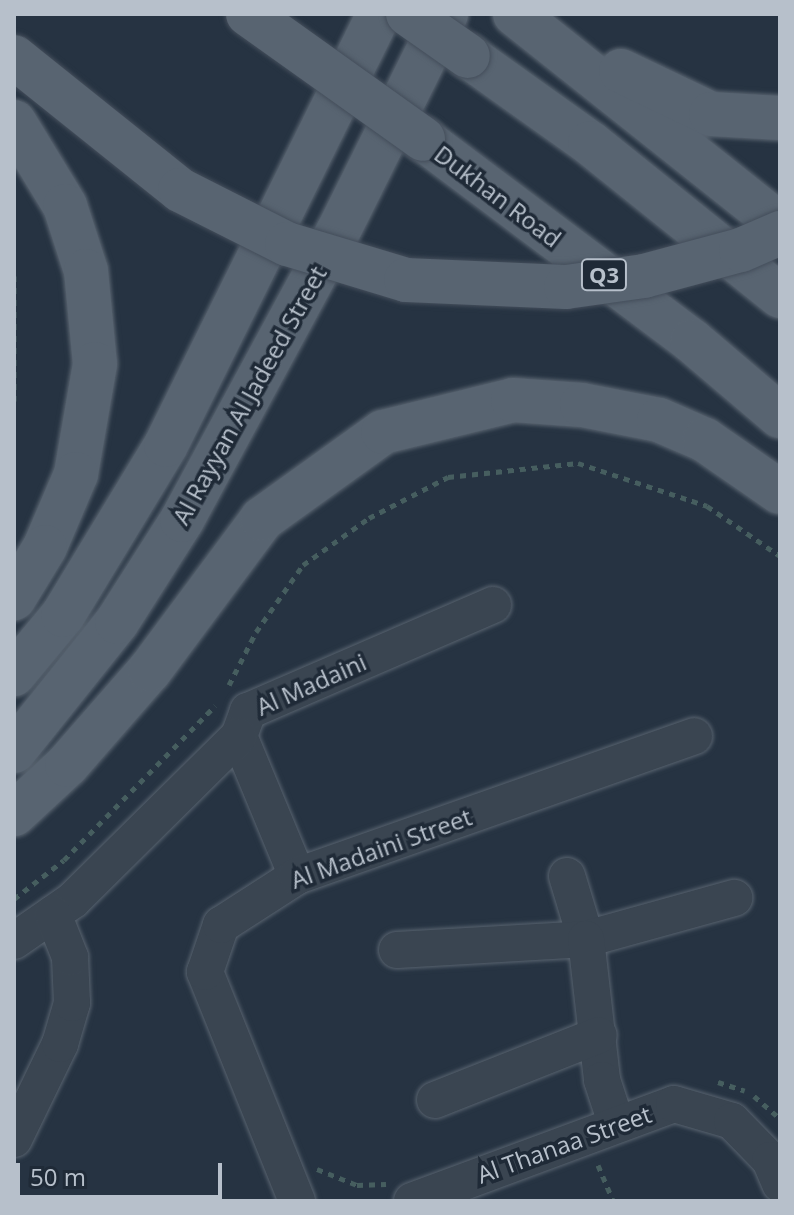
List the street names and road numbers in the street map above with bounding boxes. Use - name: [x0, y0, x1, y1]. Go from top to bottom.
- street label: Dukhan Road: [429, 139, 567, 253]
- road number: Q3: [580, 257, 628, 293]
- street label: Al Rayyan Al Jadeed Street: [166, 261, 332, 529]
- street label: Al Madaini: [252, 647, 370, 721]
- street label: Al Madaini Street: [287, 802, 475, 894]
- street label: Al Thanaa Street: [473, 1099, 655, 1189]

